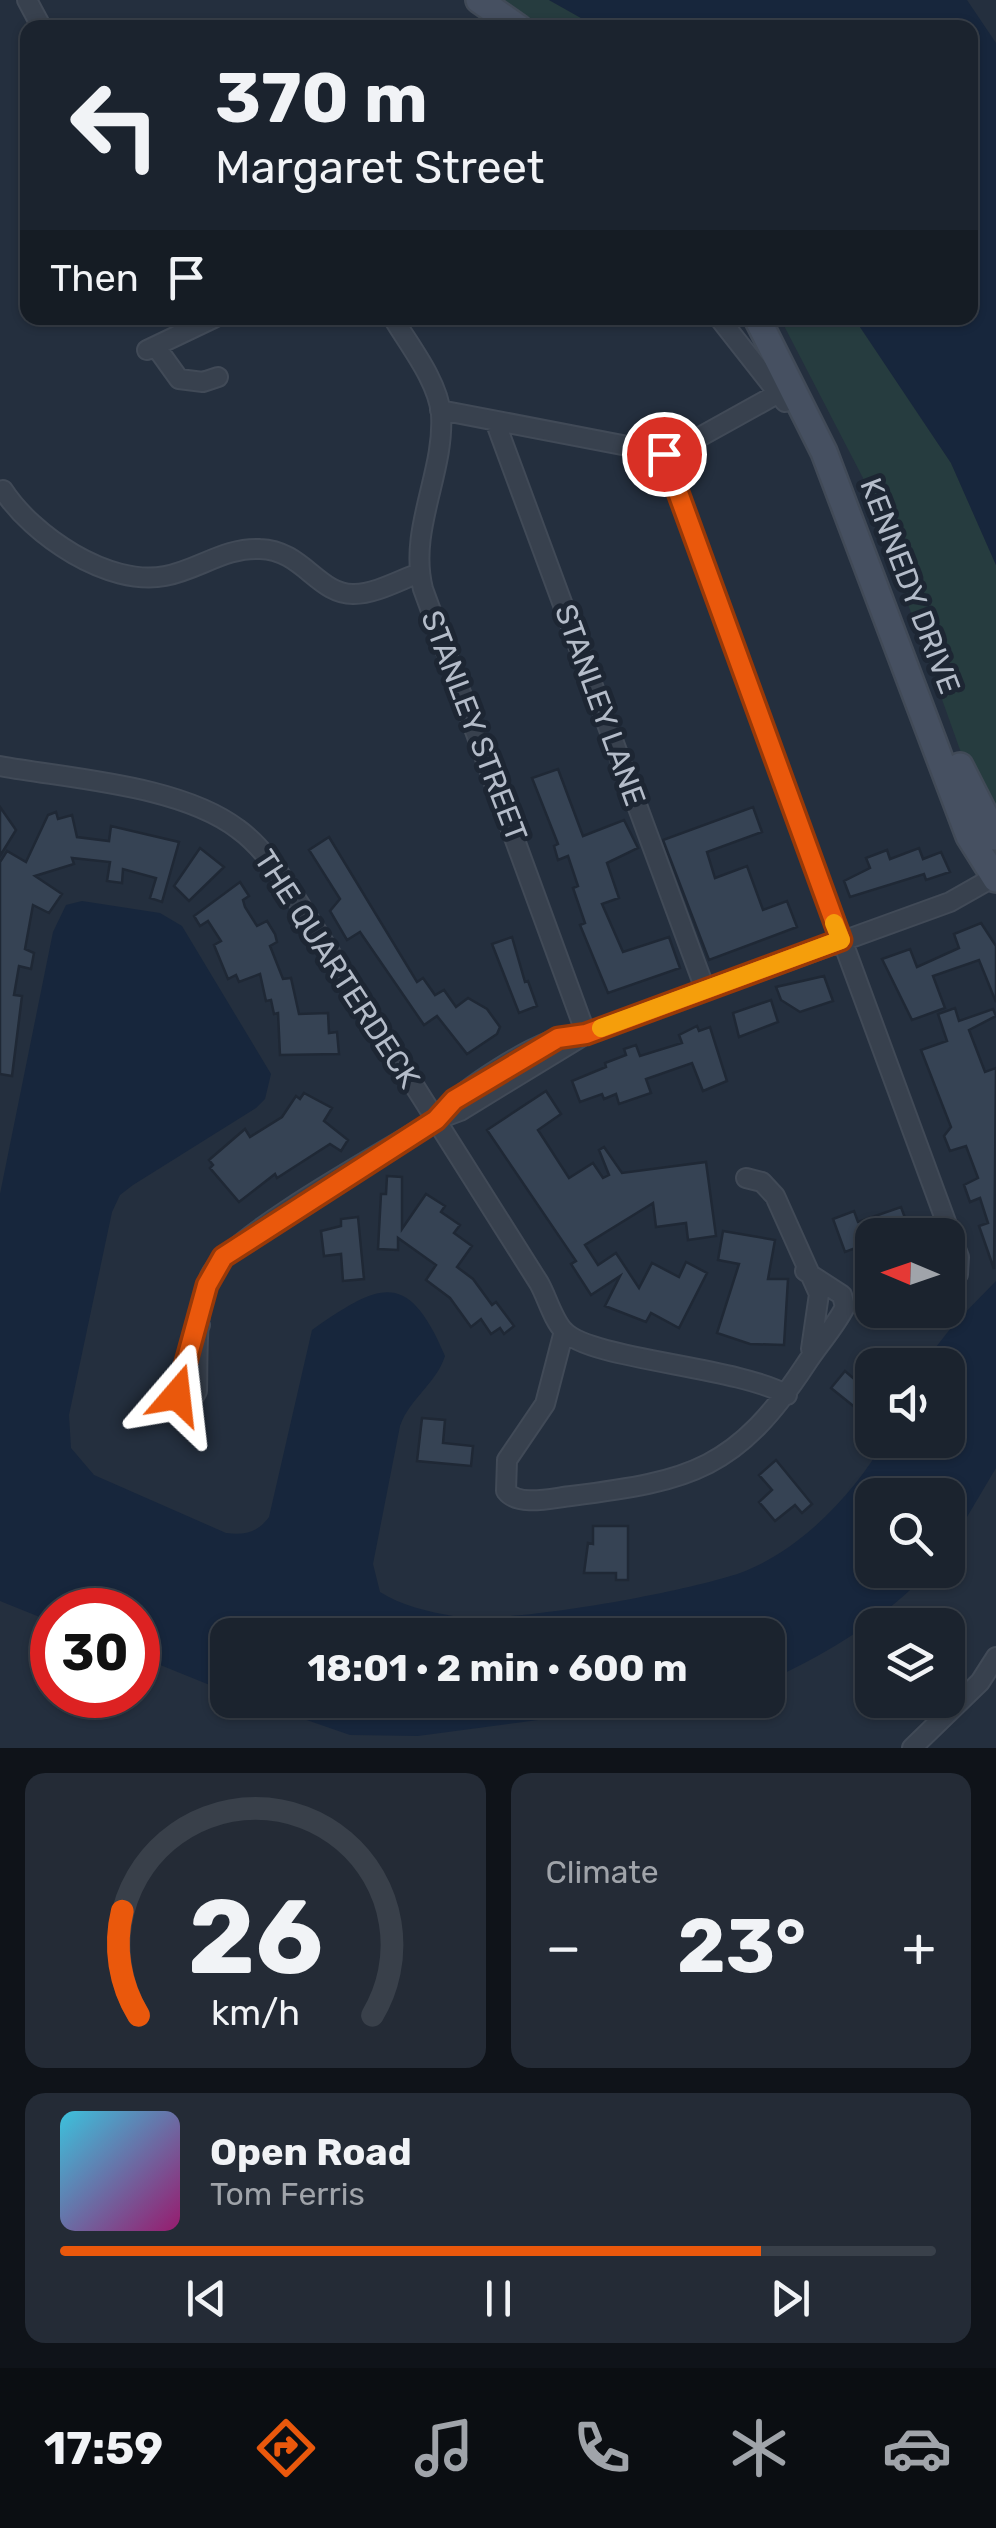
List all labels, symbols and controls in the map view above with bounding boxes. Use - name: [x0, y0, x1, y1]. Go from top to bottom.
- text: 370 m: [215, 57, 428, 140]
- icon: left: [50, 60, 180, 190]
- text: Margaret Street: [215, 141, 544, 194]
- icon: arrive: [159, 250, 214, 305]
- text: Then: [50, 255, 139, 301]
- pin: [622, 412, 707, 497]
- icon: arrive: [637, 427, 692, 482]
- street label: KENNEDY DRIVE: [852, 473, 968, 699]
- street label: STANLEY LANE: [547, 599, 653, 811]
- street label: STANLEY STREET: [413, 605, 535, 847]
- street label: THE QUARTERDECK: [247, 843, 427, 1095]
- north arrow: [855, 1218, 965, 1328]
- map controls: [855, 1218, 965, 1718]
- position arrow: [125, 1343, 229, 1447]
- button: sound: [855, 1348, 965, 1458]
- button: search: [855, 1478, 965, 1588]
- speed limit sign: 30: [30, 1588, 160, 1718]
- button: layers: [855, 1608, 965, 1718]
- text: 18:01 · 2 min · 600 m: [307, 1645, 688, 1691]
- text: Climate: [546, 1853, 659, 1891]
- text: 26: [188, 1876, 323, 1999]
- text: 23°: [677, 1902, 806, 1991]
- text: −: [546, 1915, 581, 1980]
- text: +: [902, 1915, 936, 1980]
- text: km/h: [211, 1992, 300, 2034]
- text: Open Road: [210, 2129, 412, 2175]
- text: Tom Ferris: [210, 2175, 365, 2213]
- icon: previous: [179, 2271, 234, 2326]
- icon: pause: [471, 2271, 526, 2326]
- icon: next: [763, 2271, 818, 2326]
- icon: directions: [251, 2413, 321, 2483]
- icon: music: [409, 2413, 479, 2483]
- icon: phone: [567, 2413, 637, 2483]
- icon: climate: [724, 2413, 794, 2483]
- icon: car: [882, 2413, 952, 2483]
- text: 17:59: [44, 2422, 163, 2475]

